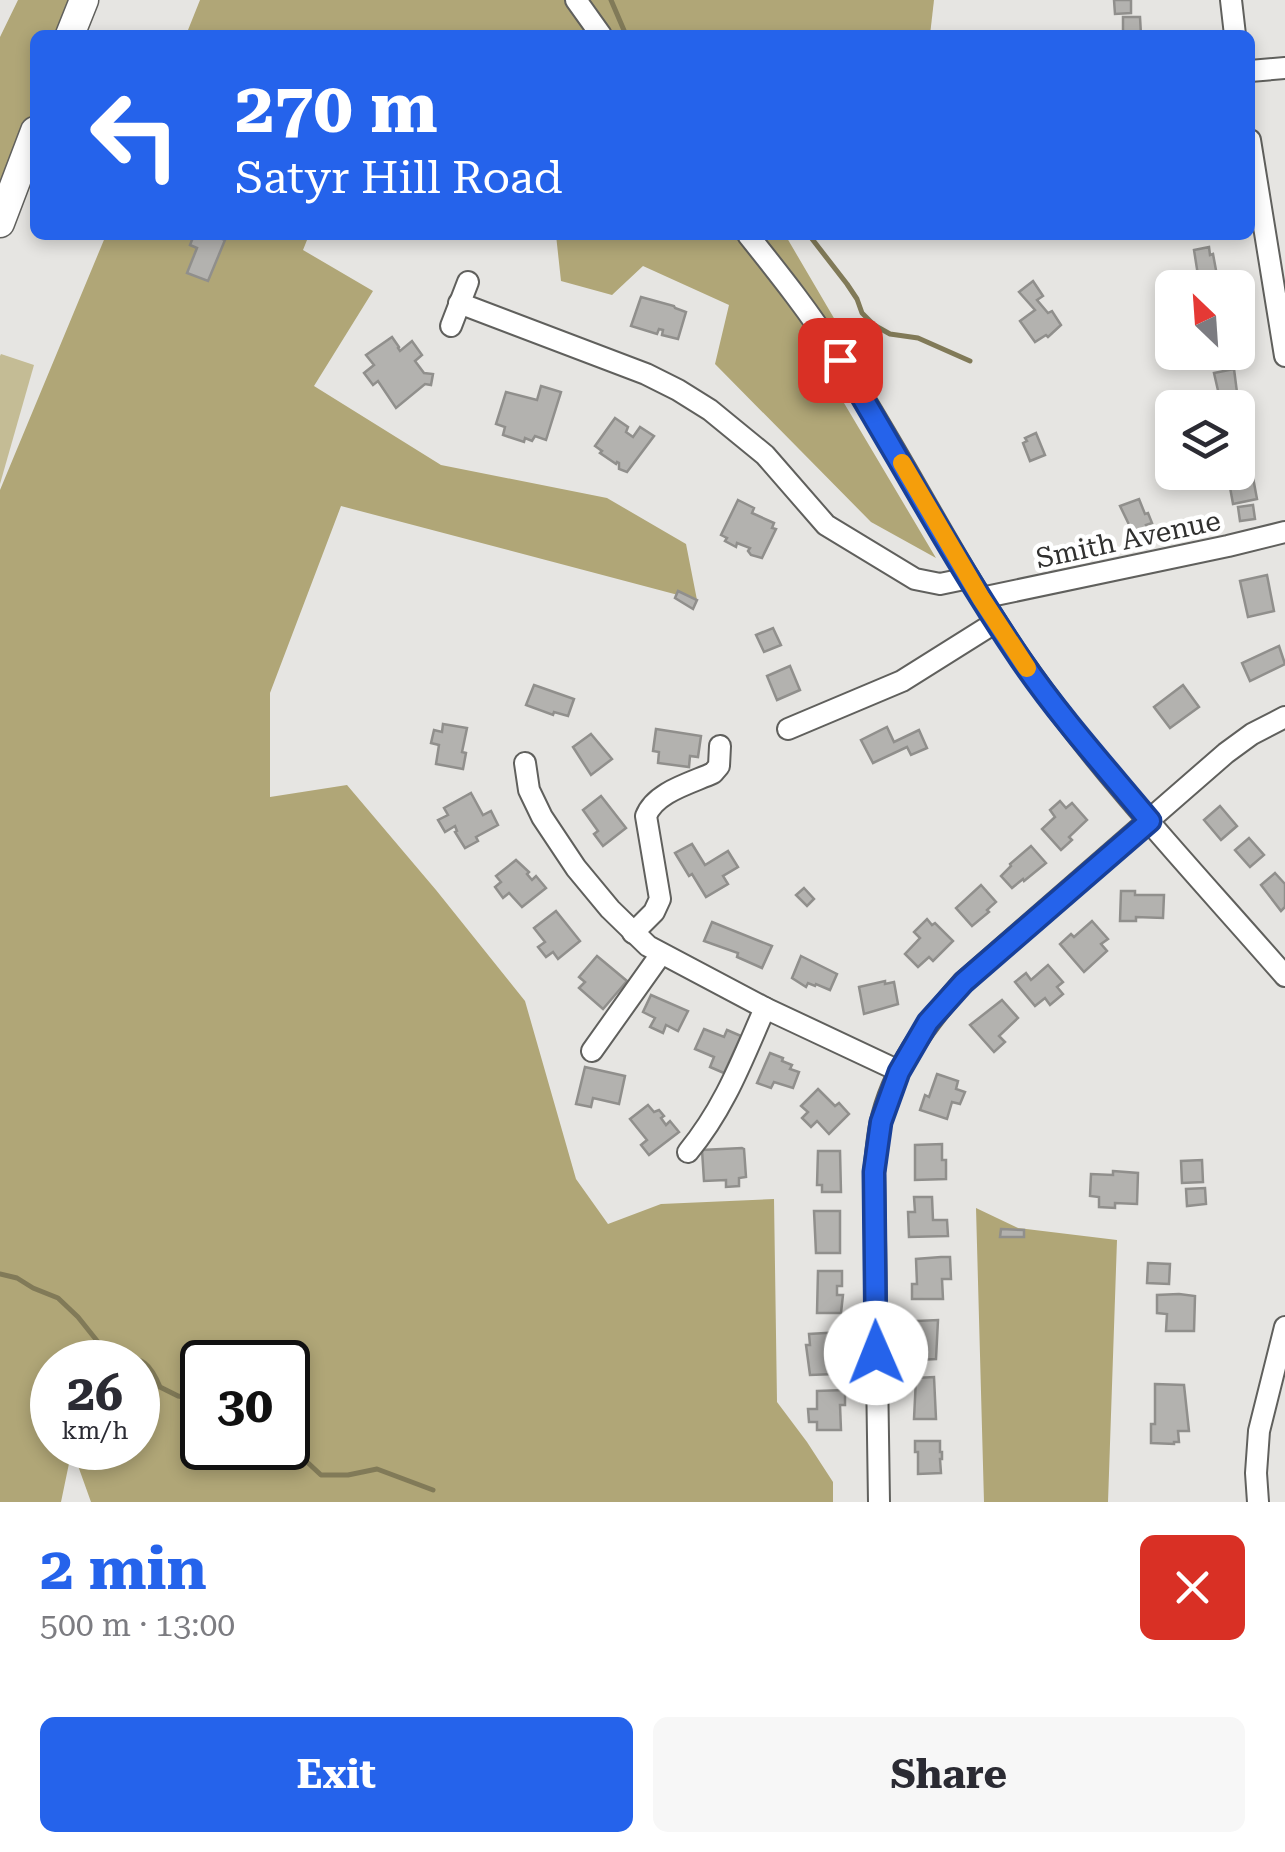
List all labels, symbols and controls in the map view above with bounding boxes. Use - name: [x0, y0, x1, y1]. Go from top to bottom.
- text: 270 m: [235, 67, 438, 149]
- icon: left: [70, 70, 200, 200]
- text: Satyr Hill Road: [235, 151, 563, 204]
- north arrow: [1155, 270, 1255, 370]
- map controls: [1155, 270, 1255, 490]
- pin: [798, 318, 883, 403]
- icon: arrive: [813, 333, 868, 388]
- button: layers: [1155, 390, 1255, 490]
- street label: Smith Avenue: [1033, 504, 1223, 575]
- position arrow: [824, 1301, 928, 1405]
- speed limit sign: 30: [180, 1340, 310, 1470]
- text: 26: [67, 1364, 123, 1422]
- text: km/h: [62, 1416, 128, 1445]
- text: 2 min: [40, 1533, 207, 1604]
- button: close: [1140, 1535, 1245, 1640]
- text: 500 m · 13:00: [40, 1606, 235, 1644]
- button: Exit: [40, 1717, 633, 1832]
- button: Share: [653, 1717, 1245, 1832]

